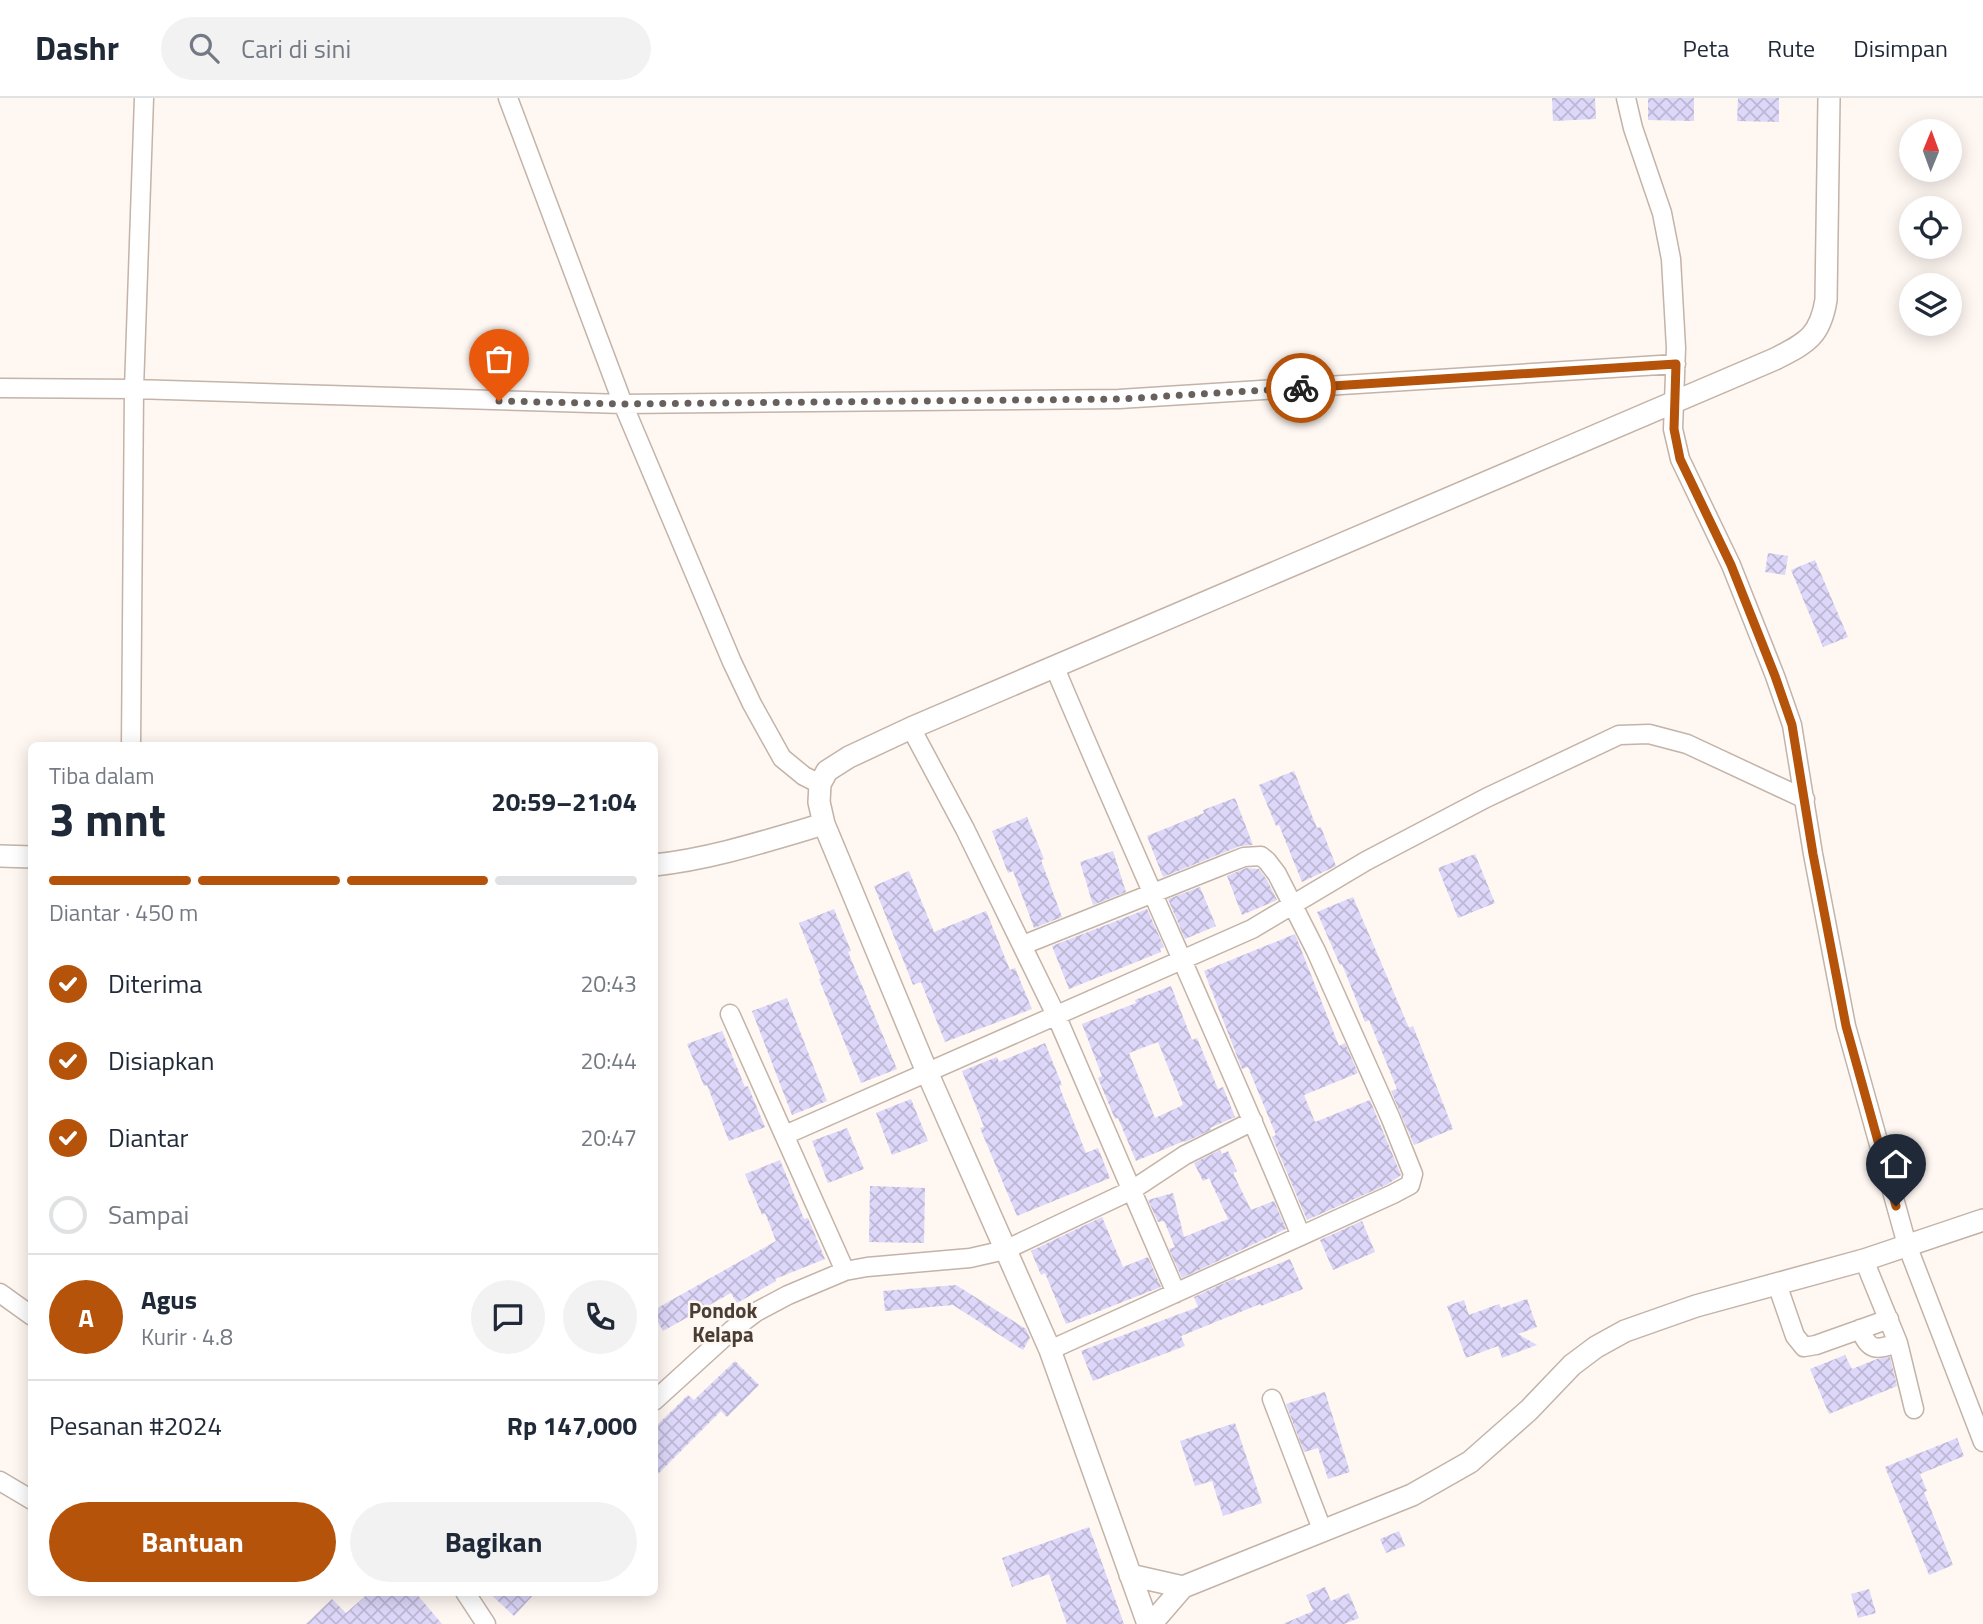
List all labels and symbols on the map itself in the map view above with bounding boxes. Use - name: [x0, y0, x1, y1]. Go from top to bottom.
- north arrow: [1899, 119, 1962, 182]
- pin: [469, 329, 529, 401]
- courier: [1266, 353, 1336, 423]
- pin: [1866, 1134, 1926, 1206]
- district label: Pondok Kelapa: [689, 1294, 758, 1350]

